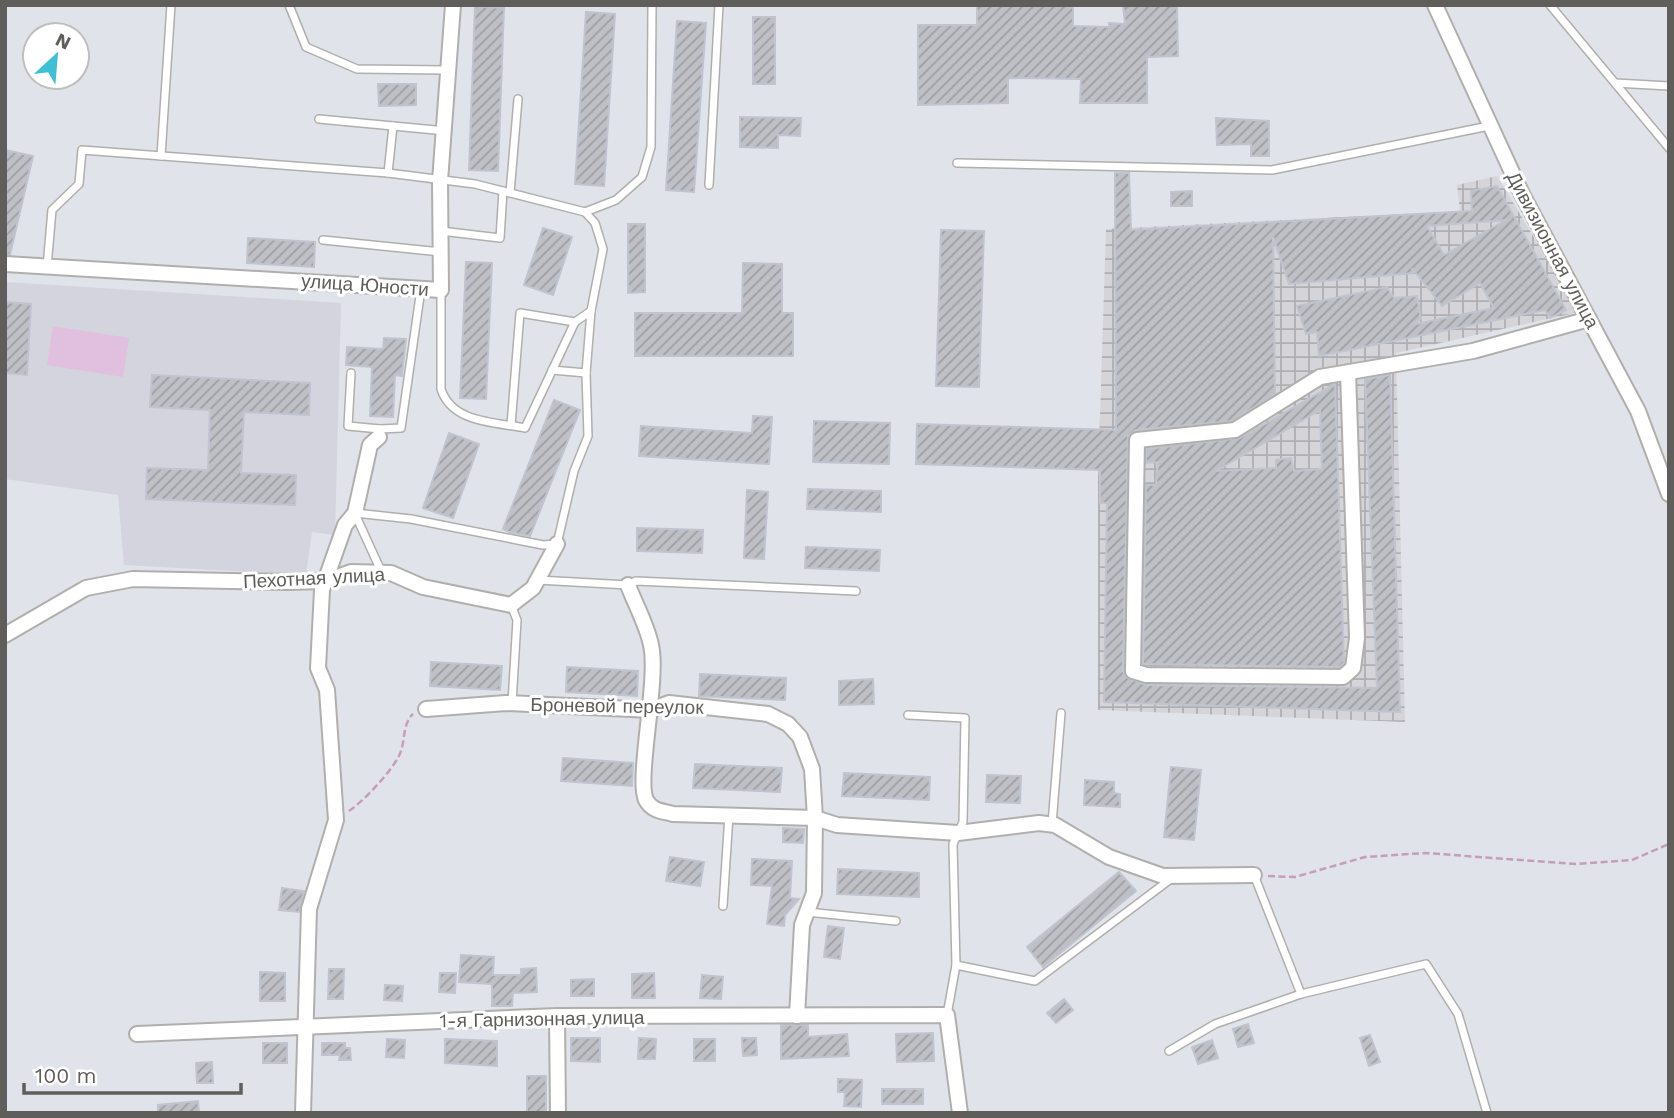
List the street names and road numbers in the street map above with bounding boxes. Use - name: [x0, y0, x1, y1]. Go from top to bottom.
- street label: Дивизионная улица: [1502, 168, 1604, 333]
- street label: улица Юности: [300, 269, 430, 301]
- street label: Пехотная улица: [242, 563, 386, 593]
- street label: Броневой переулок: [530, 693, 704, 719]
- street label: 1-я Гарнизонная улица: [439, 1006, 645, 1032]

